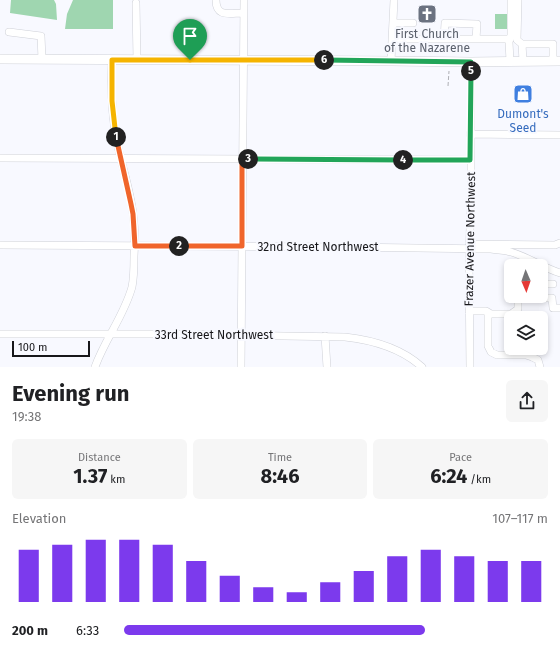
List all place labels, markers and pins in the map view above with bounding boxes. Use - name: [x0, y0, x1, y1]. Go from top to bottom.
- church icon: First Church of the Nazarene: [416, 3, 438, 25]
- pin: [173, 19, 207, 60]
- place label: First Church of the Nazarene: [384, 27, 470, 55]
- pin: 6: [314, 50, 334, 70]
- pin: 5: [461, 61, 481, 81]
- shop icon: Dumont's Seed: [512, 83, 534, 105]
- place label: Dumont's Seed: [497, 107, 549, 135]
- pin: 1: [106, 127, 126, 147]
- pin: 3: [238, 149, 258, 169]
- pin: 4: [393, 150, 413, 170]
- pin: 2: [169, 236, 189, 256]

